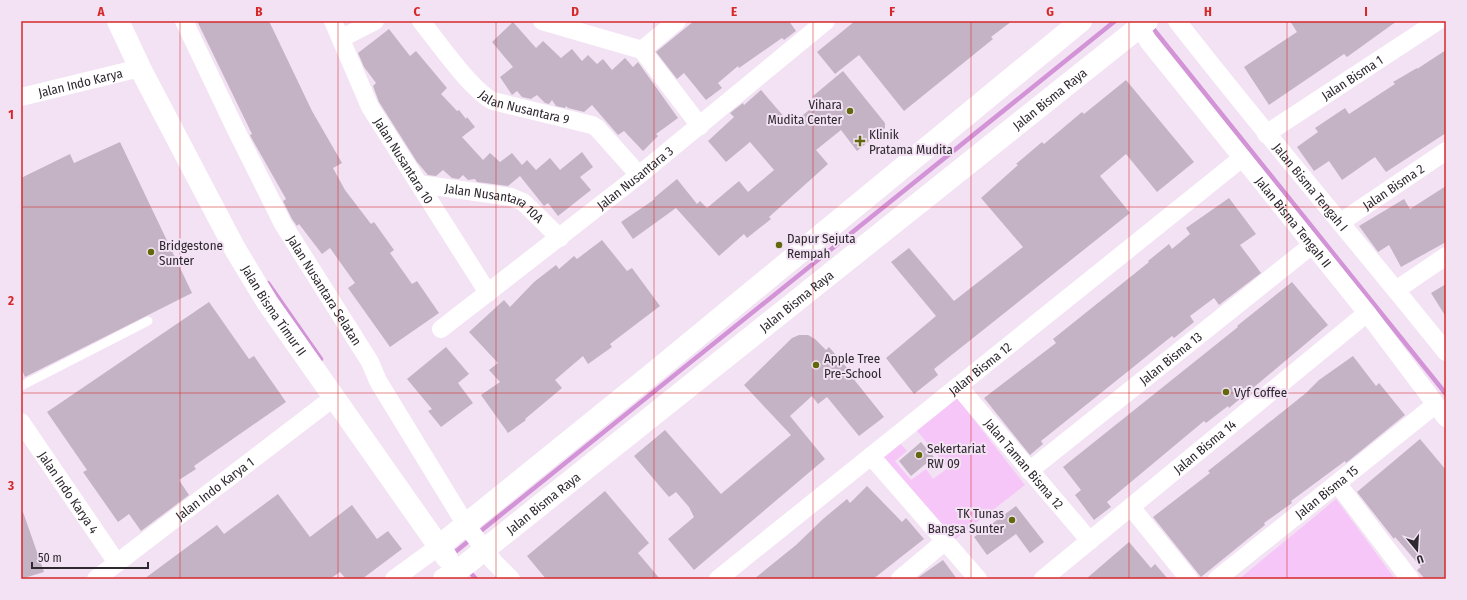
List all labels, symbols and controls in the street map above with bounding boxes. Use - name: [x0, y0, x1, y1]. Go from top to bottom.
- text: A: [96, 4, 105, 19]
- text: B: [255, 4, 263, 19]
- text: C: [414, 4, 421, 19]
- text: D: [571, 4, 579, 19]
- text: E: [731, 4, 737, 19]
- text: F: [889, 4, 895, 19]
- text: G: [1046, 4, 1054, 19]
- text: H: [1204, 4, 1212, 19]
- text: I: [1364, 4, 1368, 19]
- street label: Jalan Bisma 1: [1319, 52, 1386, 103]
- street label: Jalan Bisma Raya: [1010, 65, 1090, 133]
- street label: Jalan Indo Karya: [37, 66, 124, 101]
- street label: Jalan Nusantara 9: [476, 87, 571, 127]
- place label: Vihara Mudita Center: [767, 97, 842, 127]
- marker: Vihara Mudita Center: [845, 106, 855, 116]
- text: 1: [8, 107, 14, 122]
- street label: Jalan Nusantara 10: [371, 115, 436, 207]
- place label: Klinik Pratama Mudita: [869, 127, 953, 157]
- marker: Klinik Pratama Mudita: [854, 135, 866, 147]
- street label: Jalan Bisma Tengah I: [1270, 140, 1351, 234]
- street label: Jalan Nusantara 3: [594, 143, 676, 213]
- street label: Jalan Bisma 2: [1360, 161, 1427, 213]
- street label: Jalan Bisma Tengah II: [1252, 174, 1334, 271]
- street label: Jalan Nusantara 10A: [444, 181, 547, 226]
- place label: Dapur Sejuta Rempah: [787, 231, 856, 261]
- street label: Jalan Nusantara Selatan: [284, 233, 364, 348]
- place label: Bridgestone Sunter: [159, 238, 223, 268]
- marker: Dapur Sejuta Rempah: [774, 240, 784, 250]
- marker: Bridgestone Sunter: [146, 247, 156, 257]
- street label: Jalan Bisma Timur II: [238, 262, 309, 359]
- street label: Jalan Bisma Raya: [757, 267, 836, 335]
- text: 2: [7, 293, 14, 308]
- street label: Jalan Bisma 13: [1136, 329, 1205, 388]
- street label: Jalan Bisma 12: [946, 339, 1015, 398]
- place label: Apple Tree Pre-School: [824, 351, 882, 381]
- marker: Apple Tree Pre-School: [811, 360, 821, 370]
- place label: Vyf Coffee: [1234, 385, 1287, 400]
- marker: Vyf Coffee: [1221, 387, 1231, 397]
- street label: Jalan Taman Bisma 12: [981, 416, 1067, 512]
- street label: Jalan Bisma 14: [1171, 417, 1239, 477]
- place label: Sekertariat RW 09: [927, 441, 986, 471]
- street label: Jalan Indo Karya 4: [35, 449, 102, 536]
- marker: Sekertariat RW 09: [914, 450, 924, 460]
- street label: Jalan Indo Karya 1: [173, 454, 257, 524]
- street label: Jalan Bisma 15: [1292, 462, 1361, 522]
- street label: Jalan Bisma Raya: [504, 469, 583, 537]
- text: 3: [7, 478, 14, 493]
- place label: TK Tunas Bangsa Sunter: [928, 506, 1004, 536]
- marker: TK Tunas Bangsa Sunter: [1007, 515, 1017, 525]
- north arrow: [1397, 530, 1437, 570]
- scale bar: [32, 544, 148, 570]
- text: 50 m: [38, 551, 62, 565]
- text: U: [1415, 552, 1425, 566]

